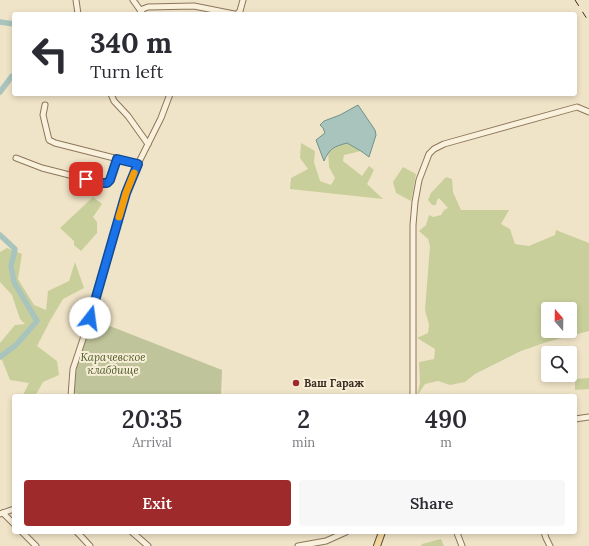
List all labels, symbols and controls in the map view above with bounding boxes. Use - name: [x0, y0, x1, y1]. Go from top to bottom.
- text: 340 m: [90, 25, 172, 61]
- icon: left: [24, 28, 76, 80]
- text: Turn left: [90, 60, 163, 83]
- pin: [69, 162, 103, 196]
- icon: arrive: [75, 168, 97, 190]
- position arrow: [69, 297, 111, 339]
- north arrow: [541, 302, 577, 338]
- map controls: [541, 302, 577, 382]
- button: search: [541, 346, 577, 382]
- park label: Карачевское клабдище: [81, 350, 145, 377]
- place label: Ваш Гараж: [304, 376, 364, 390]
- marker: Ваш Гараж: [291, 378, 301, 388]
- text: 20:35: [122, 404, 182, 435]
- text: 2: [297, 404, 310, 435]
- text: 490: [425, 404, 467, 435]
- text: Arrival: [132, 434, 172, 451]
- text: min: [292, 434, 315, 451]
- text: m: [440, 434, 452, 451]
- button: Exit: [24, 480, 291, 526]
- button: Share: [299, 480, 565, 526]

